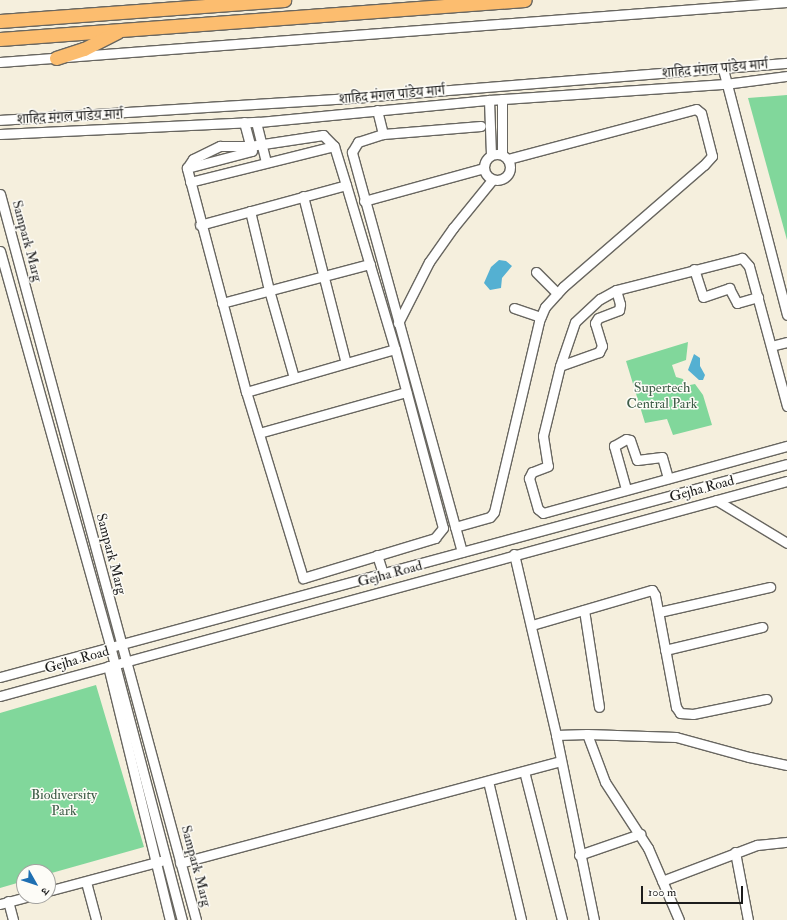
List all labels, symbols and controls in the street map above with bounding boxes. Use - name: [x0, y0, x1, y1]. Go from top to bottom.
- street label: शाहिद मंगल पांडेय मार्ग: [661, 56, 769, 82]
- street label: शाहिद मंगल पांडेय मार्ग: [338, 82, 446, 108]
- street label: शाहिद मंगल पांडेय मार्ग: [16, 106, 124, 128]
- street label: Sampark Marg: [8, 199, 46, 283]
- park label: Supertech Central Park: [627, 380, 697, 412]
- street label: Gejha Road: [668, 472, 736, 506]
- street label: Sampark Marg: [92, 512, 130, 596]
- street label: Gejha Road: [356, 557, 424, 591]
- street label: Gejha Road: [43, 643, 111, 677]
- park label: Biodiversity Park: [31, 787, 97, 820]
- street label: Sampark Marg: [177, 824, 215, 908]
- north arrow: [16, 864, 56, 904]
- scale bar: [643, 878, 745, 904]
- text: उ: [38, 885, 52, 898]
- text: 100 m: [648, 885, 676, 900]

